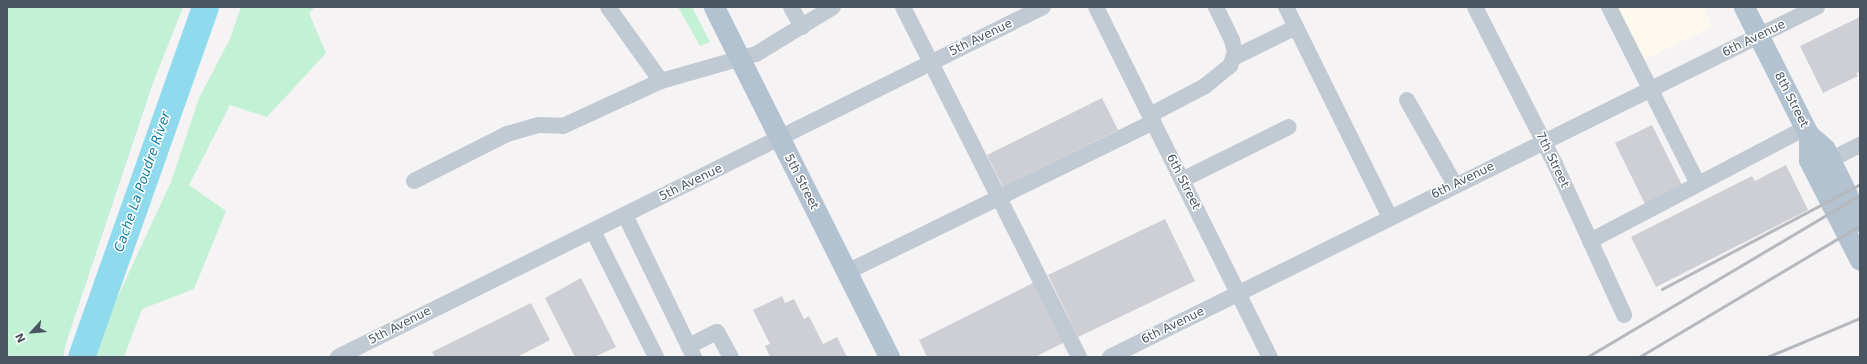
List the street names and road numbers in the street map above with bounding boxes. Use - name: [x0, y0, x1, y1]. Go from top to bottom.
- street label: 5th Avenue: [947, 17, 1015, 59]
- street label: 6th Avenue: [1720, 18, 1788, 60]
- street label: 8th Street: [1771, 70, 1811, 130]
- street label: 7th Street: [1532, 130, 1572, 190]
- street label: 5th Street: [781, 152, 821, 212]
- street label: 6th Street: [1163, 152, 1203, 212]
- street label: 6th Avenue: [1429, 160, 1497, 202]
- street label: 5th Avenue: [657, 162, 725, 204]
- street label: 5th Avenue: [366, 304, 434, 348]
- street label: 6th Avenue: [1139, 305, 1207, 347]

